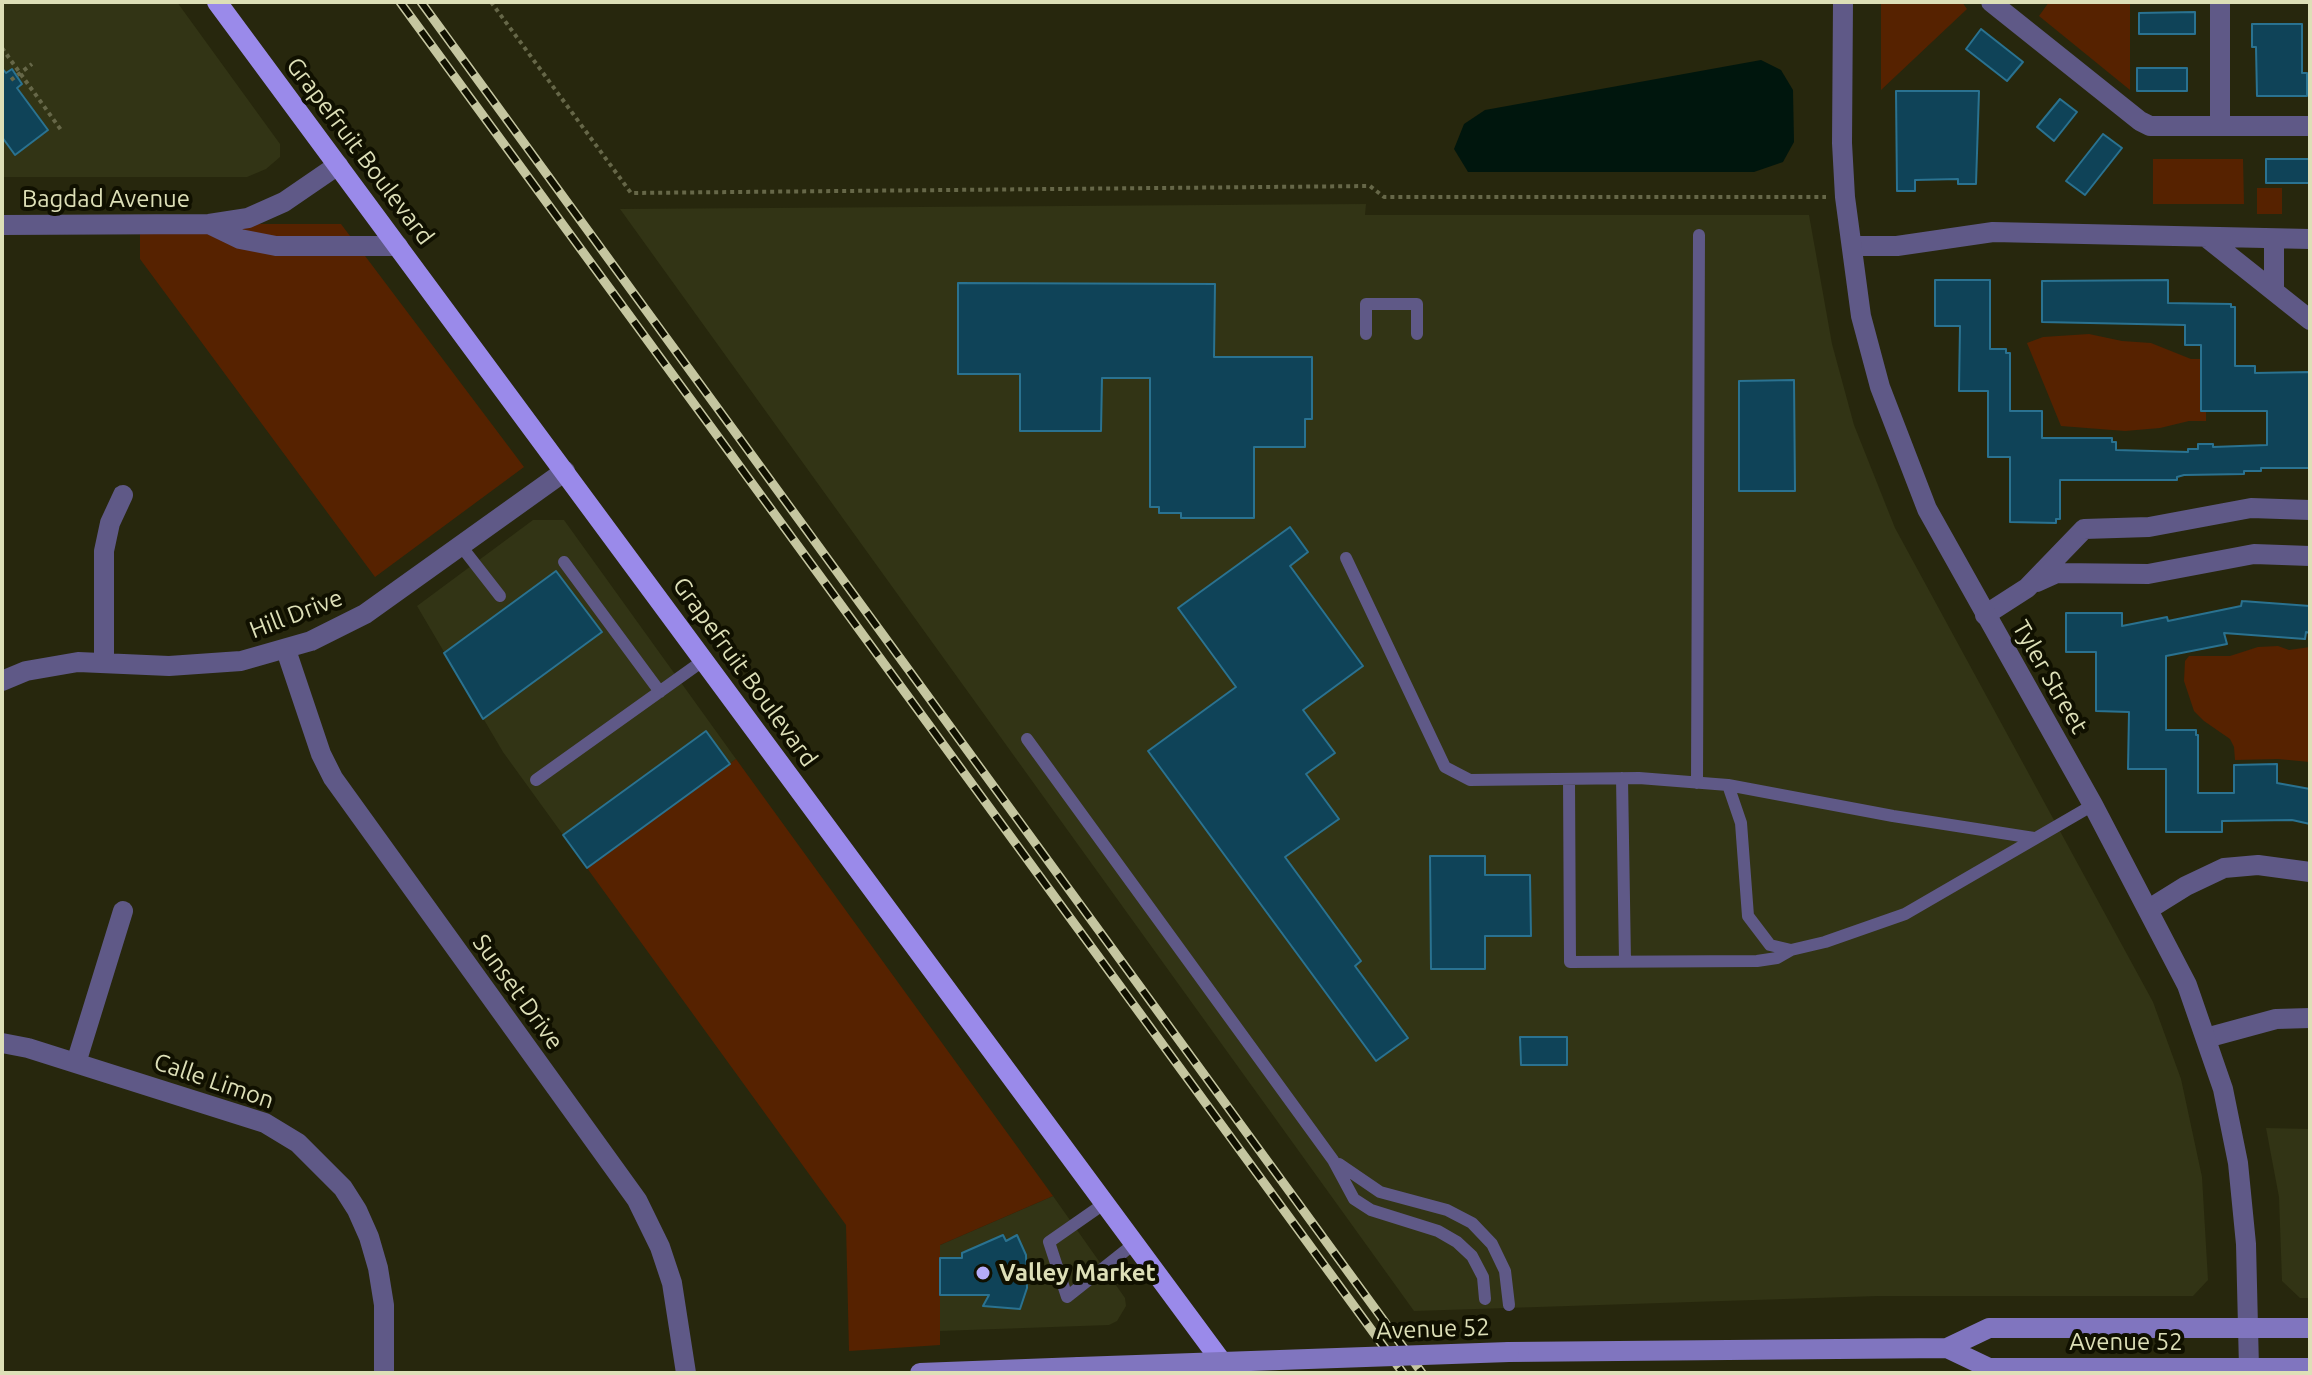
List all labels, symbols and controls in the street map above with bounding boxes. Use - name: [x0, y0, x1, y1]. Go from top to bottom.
- street label: Grapefruit Boulevard: [280, 52, 440, 250]
- street label: Bagdad Avenue: [22, 185, 190, 213]
- street label: Grapefruit Boulevard: [667, 572, 823, 772]
- street label: Hill Drive: [245, 583, 347, 645]
- street label: Tyler Street: [2006, 615, 2094, 739]
- street label: Sunset Drive: [467, 929, 569, 1055]
- street label: Calle Limon: [150, 1047, 278, 1115]
- place label: Valley Market: [999, 1259, 1156, 1287]
- marker: Valley Market: [974, 1264, 992, 1282]
- street label: Avenue 52: [1376, 1313, 1490, 1345]
- street label: Avenue 52: [2069, 1328, 2183, 1356]

